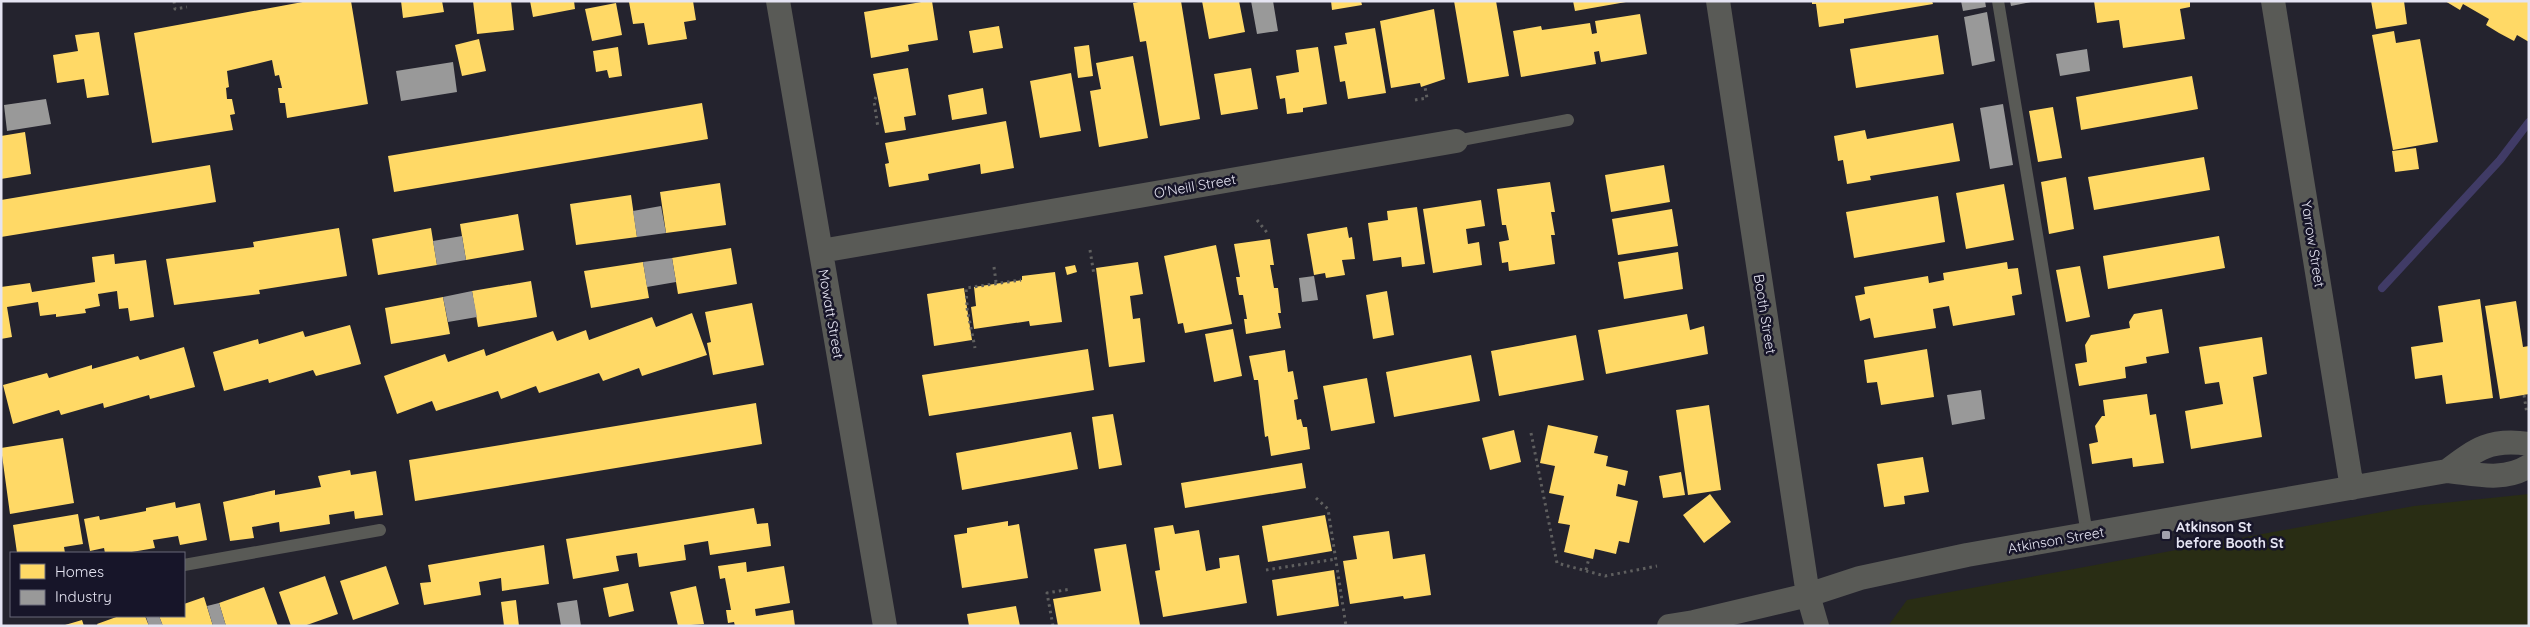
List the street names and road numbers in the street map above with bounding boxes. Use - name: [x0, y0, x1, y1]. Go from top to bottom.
- street label: O'Neill Street: [1153, 170, 1238, 202]
- street label: Yarrow Street: [2297, 199, 2329, 289]
- street label: Mowatt Street: [814, 268, 848, 360]
- street label: Booth Street: [1750, 273, 1780, 356]
- street label: Atkinson Street: [2006, 523, 2106, 557]

